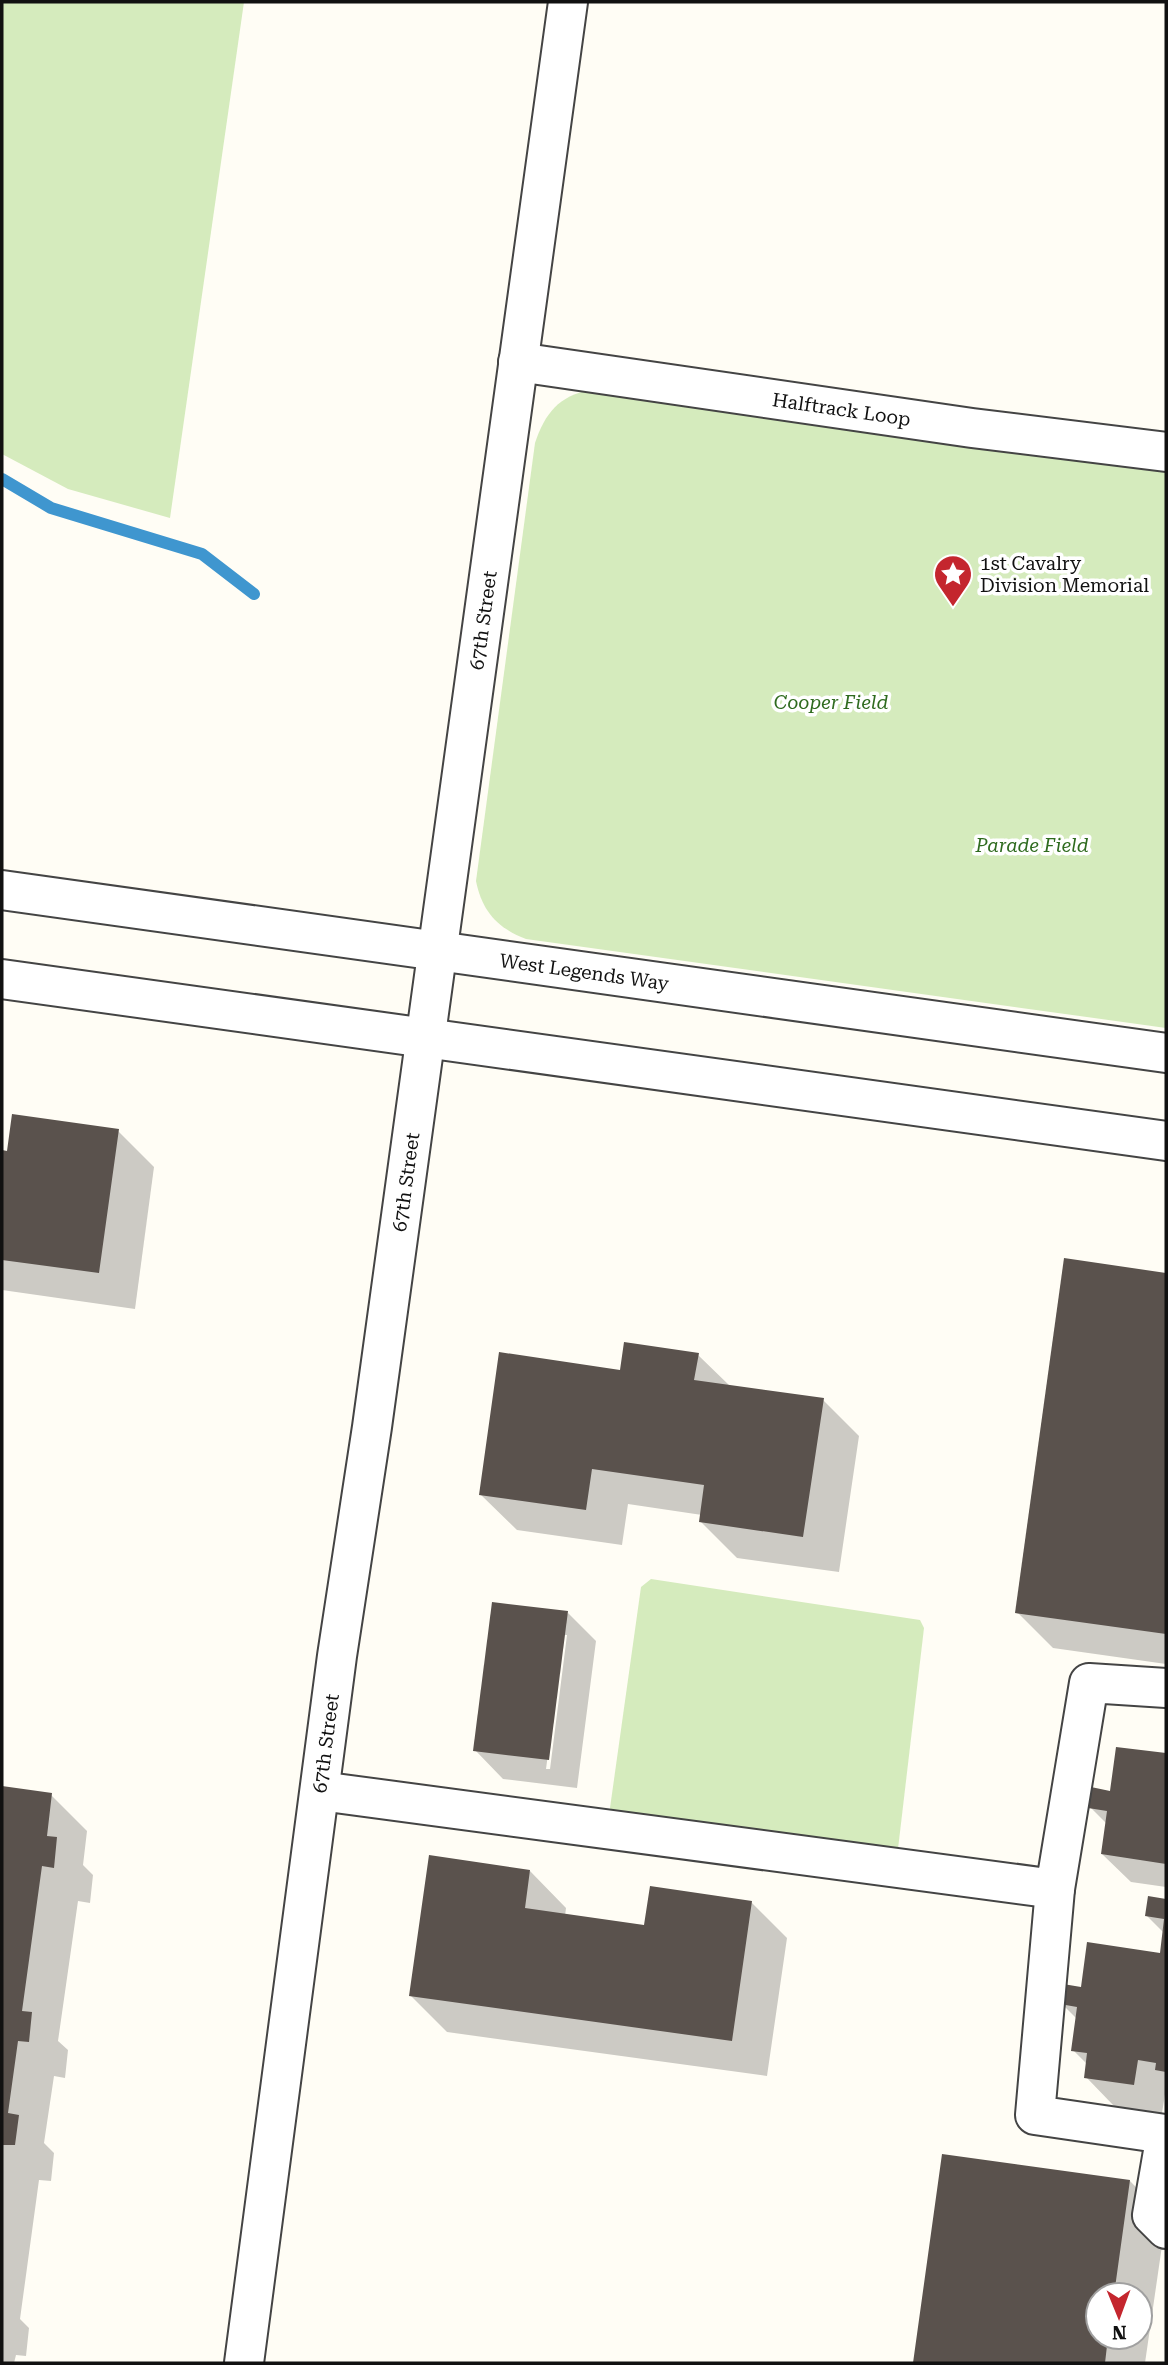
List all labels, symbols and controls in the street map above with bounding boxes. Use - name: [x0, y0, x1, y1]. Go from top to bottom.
- street label: Halftrack Loop: [771, 388, 912, 431]
- place label: 1st Cavalry Division Memorial: [980, 552, 1149, 597]
- place icon: 1st Cavalry Division Memorial: [932, 553, 974, 608]
- street label: 67th Street: [465, 569, 502, 672]
- park label: Cooper Field: [774, 691, 888, 714]
- park label: Parade Field: [974, 834, 1089, 857]
- street label: West Legends Way: [498, 949, 671, 995]
- street label: 67th Street: [388, 1131, 424, 1233]
- street label: 67th Street: [308, 1692, 344, 1794]
- north arrow: [1084, 2281, 1154, 2351]
- text: N: [1111, 2321, 1127, 2344]

